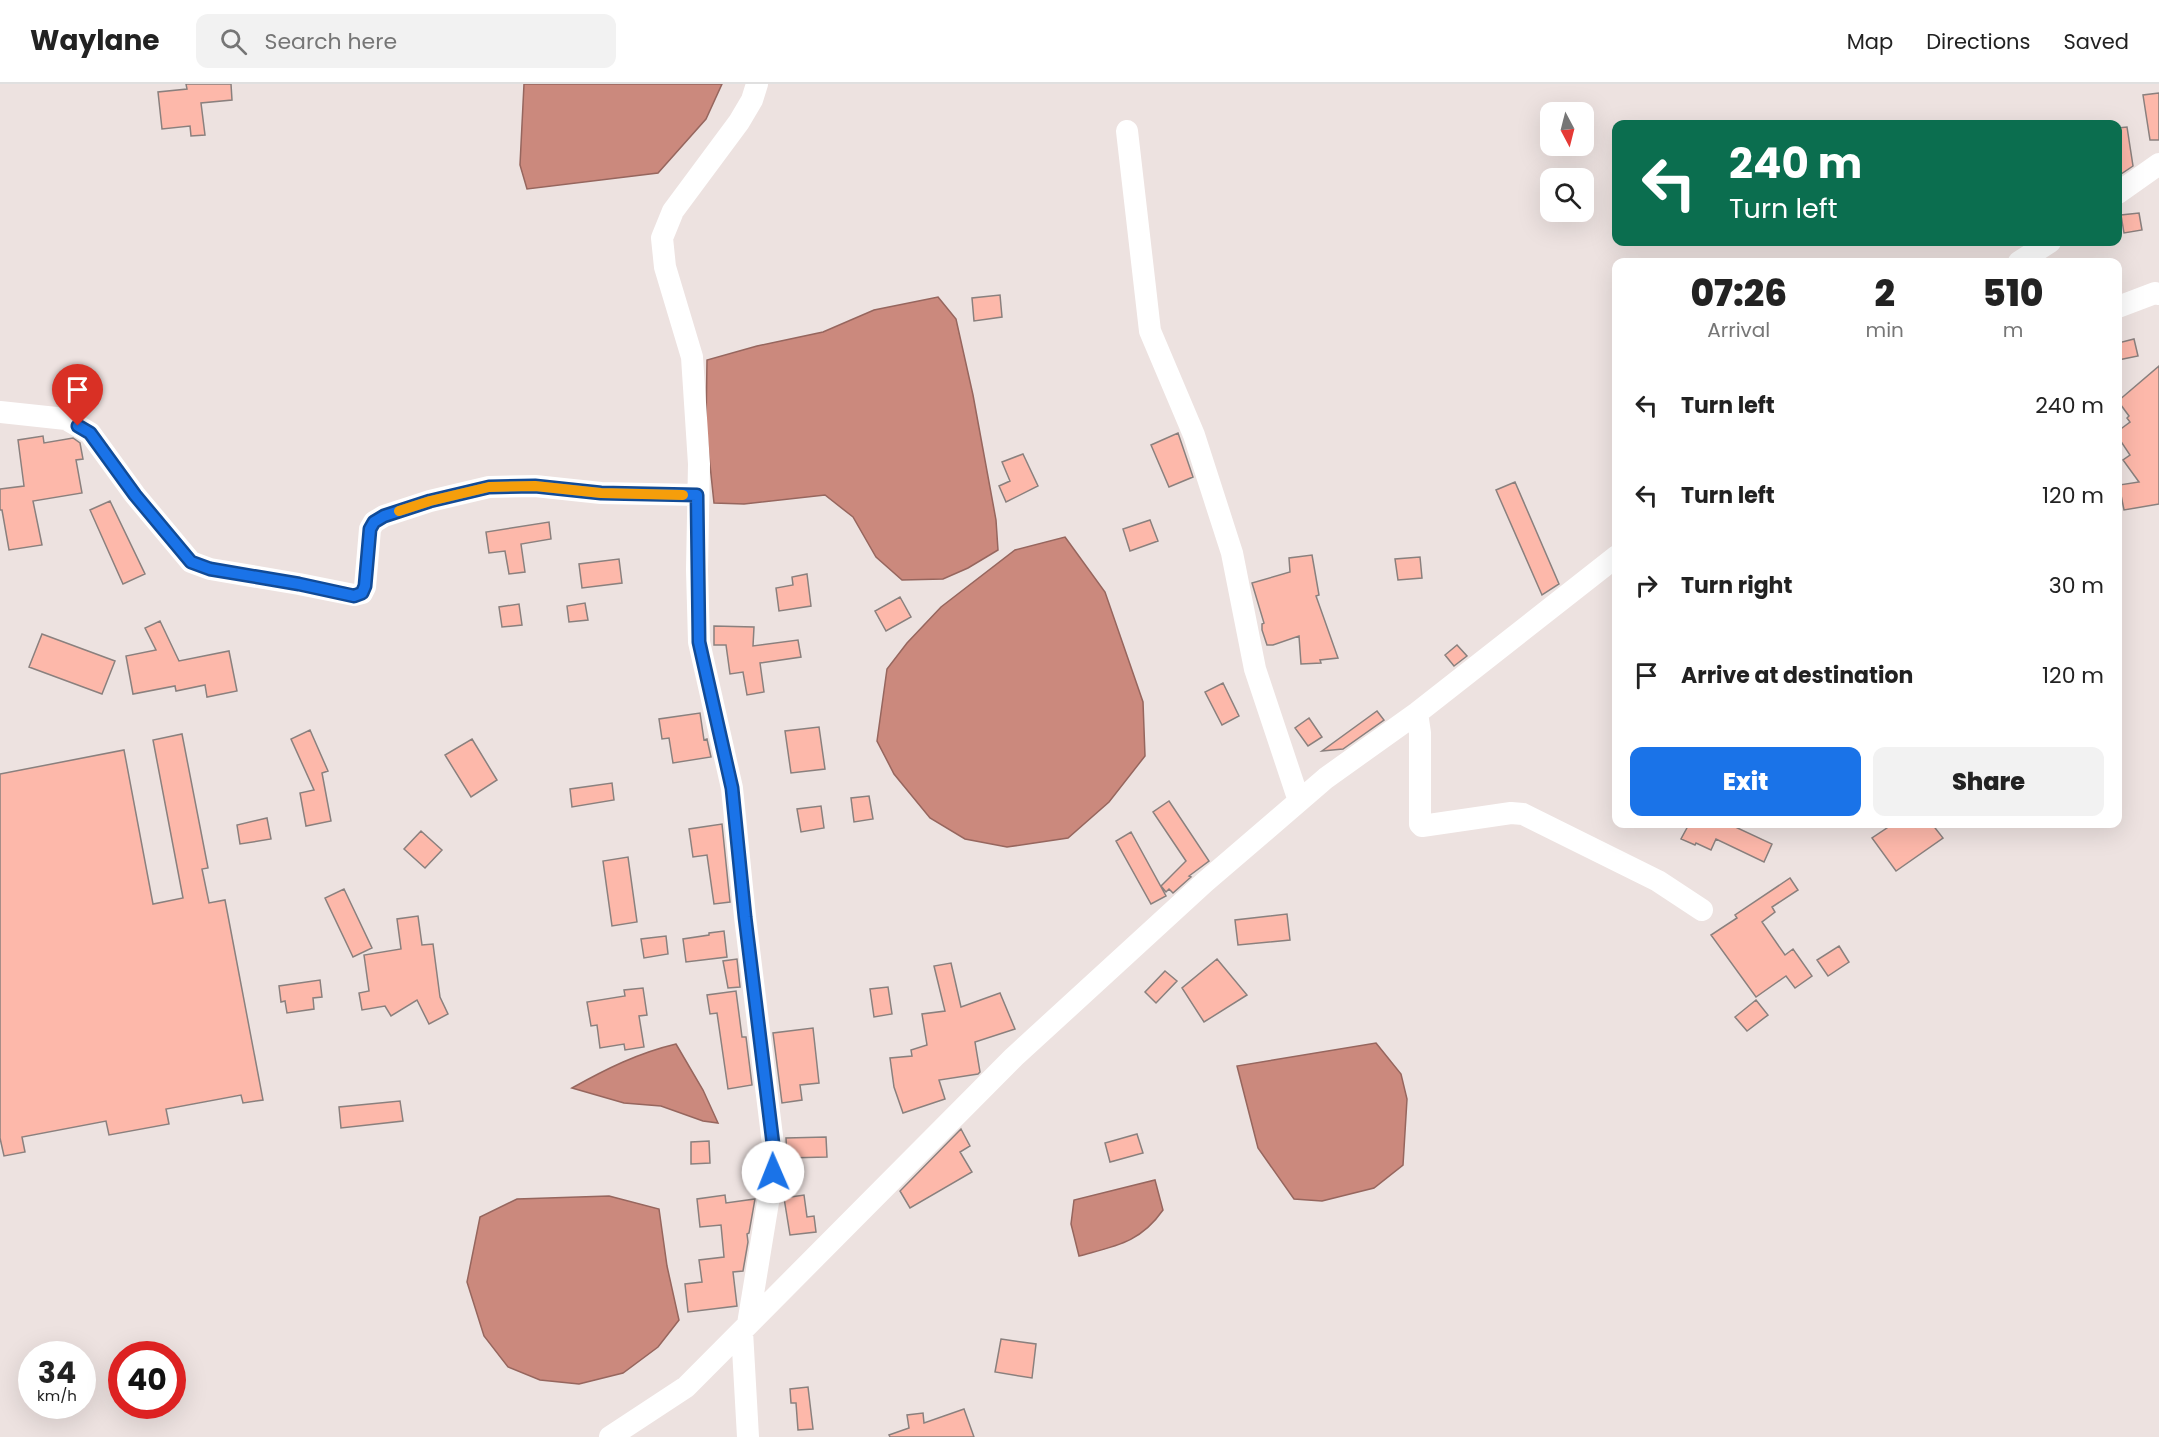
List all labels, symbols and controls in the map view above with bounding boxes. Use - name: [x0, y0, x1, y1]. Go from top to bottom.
- search box: [196, 14, 616, 68]
- text: Waylane: [30, 21, 160, 60]
- icon: search: [217, 25, 250, 58]
- text: Search here: [265, 26, 397, 57]
- text: Map: [1847, 27, 1893, 56]
- text: Directions: [1926, 27, 2030, 56]
- text: Saved: [2063, 27, 2129, 56]
- north arrow: [1540, 102, 1594, 156]
- map controls: [1540, 102, 1594, 222]
- text: 240 m: [1729, 134, 1862, 193]
- icon: left: [1630, 144, 1708, 222]
- button: search: [1540, 168, 1594, 222]
- text: Turn left: [1729, 190, 1838, 227]
- text: 07:26: [1690, 268, 1787, 319]
- text: 2: [1875, 268, 1895, 319]
- text: 510: [1982, 268, 2044, 319]
- text: Arrival: [1707, 316, 1770, 344]
- text: min: [1866, 316, 1904, 344]
- text: m: [2003, 316, 2023, 344]
- pin: [52, 364, 103, 426]
- icon: arrive: [61, 373, 94, 406]
- icon: left: [1630, 389, 1663, 422]
- text: Turn left: [1681, 390, 1775, 421]
- text: 240 m: [2035, 390, 2104, 421]
- icon: left: [1630, 479, 1663, 512]
- text: Turn left: [1681, 480, 1775, 511]
- text: 120 m: [2042, 480, 2104, 511]
- icon: right: [1630, 569, 1663, 602]
- text: Turn right: [1681, 570, 1792, 601]
- text: 30 m: [2049, 570, 2104, 601]
- icon: arrive: [1630, 659, 1663, 692]
- text: Arrive at destination: [1681, 660, 1913, 691]
- text: 120 m: [2042, 660, 2104, 691]
- button: Exit: [1630, 747, 1861, 816]
- button: Share: [1873, 747, 2104, 816]
- position arrow: [741, 1140, 805, 1204]
- speed limit sign: 40: [108, 1341, 186, 1419]
- text: 34: [38, 1351, 76, 1394]
- text: km/h: [37, 1385, 77, 1406]

